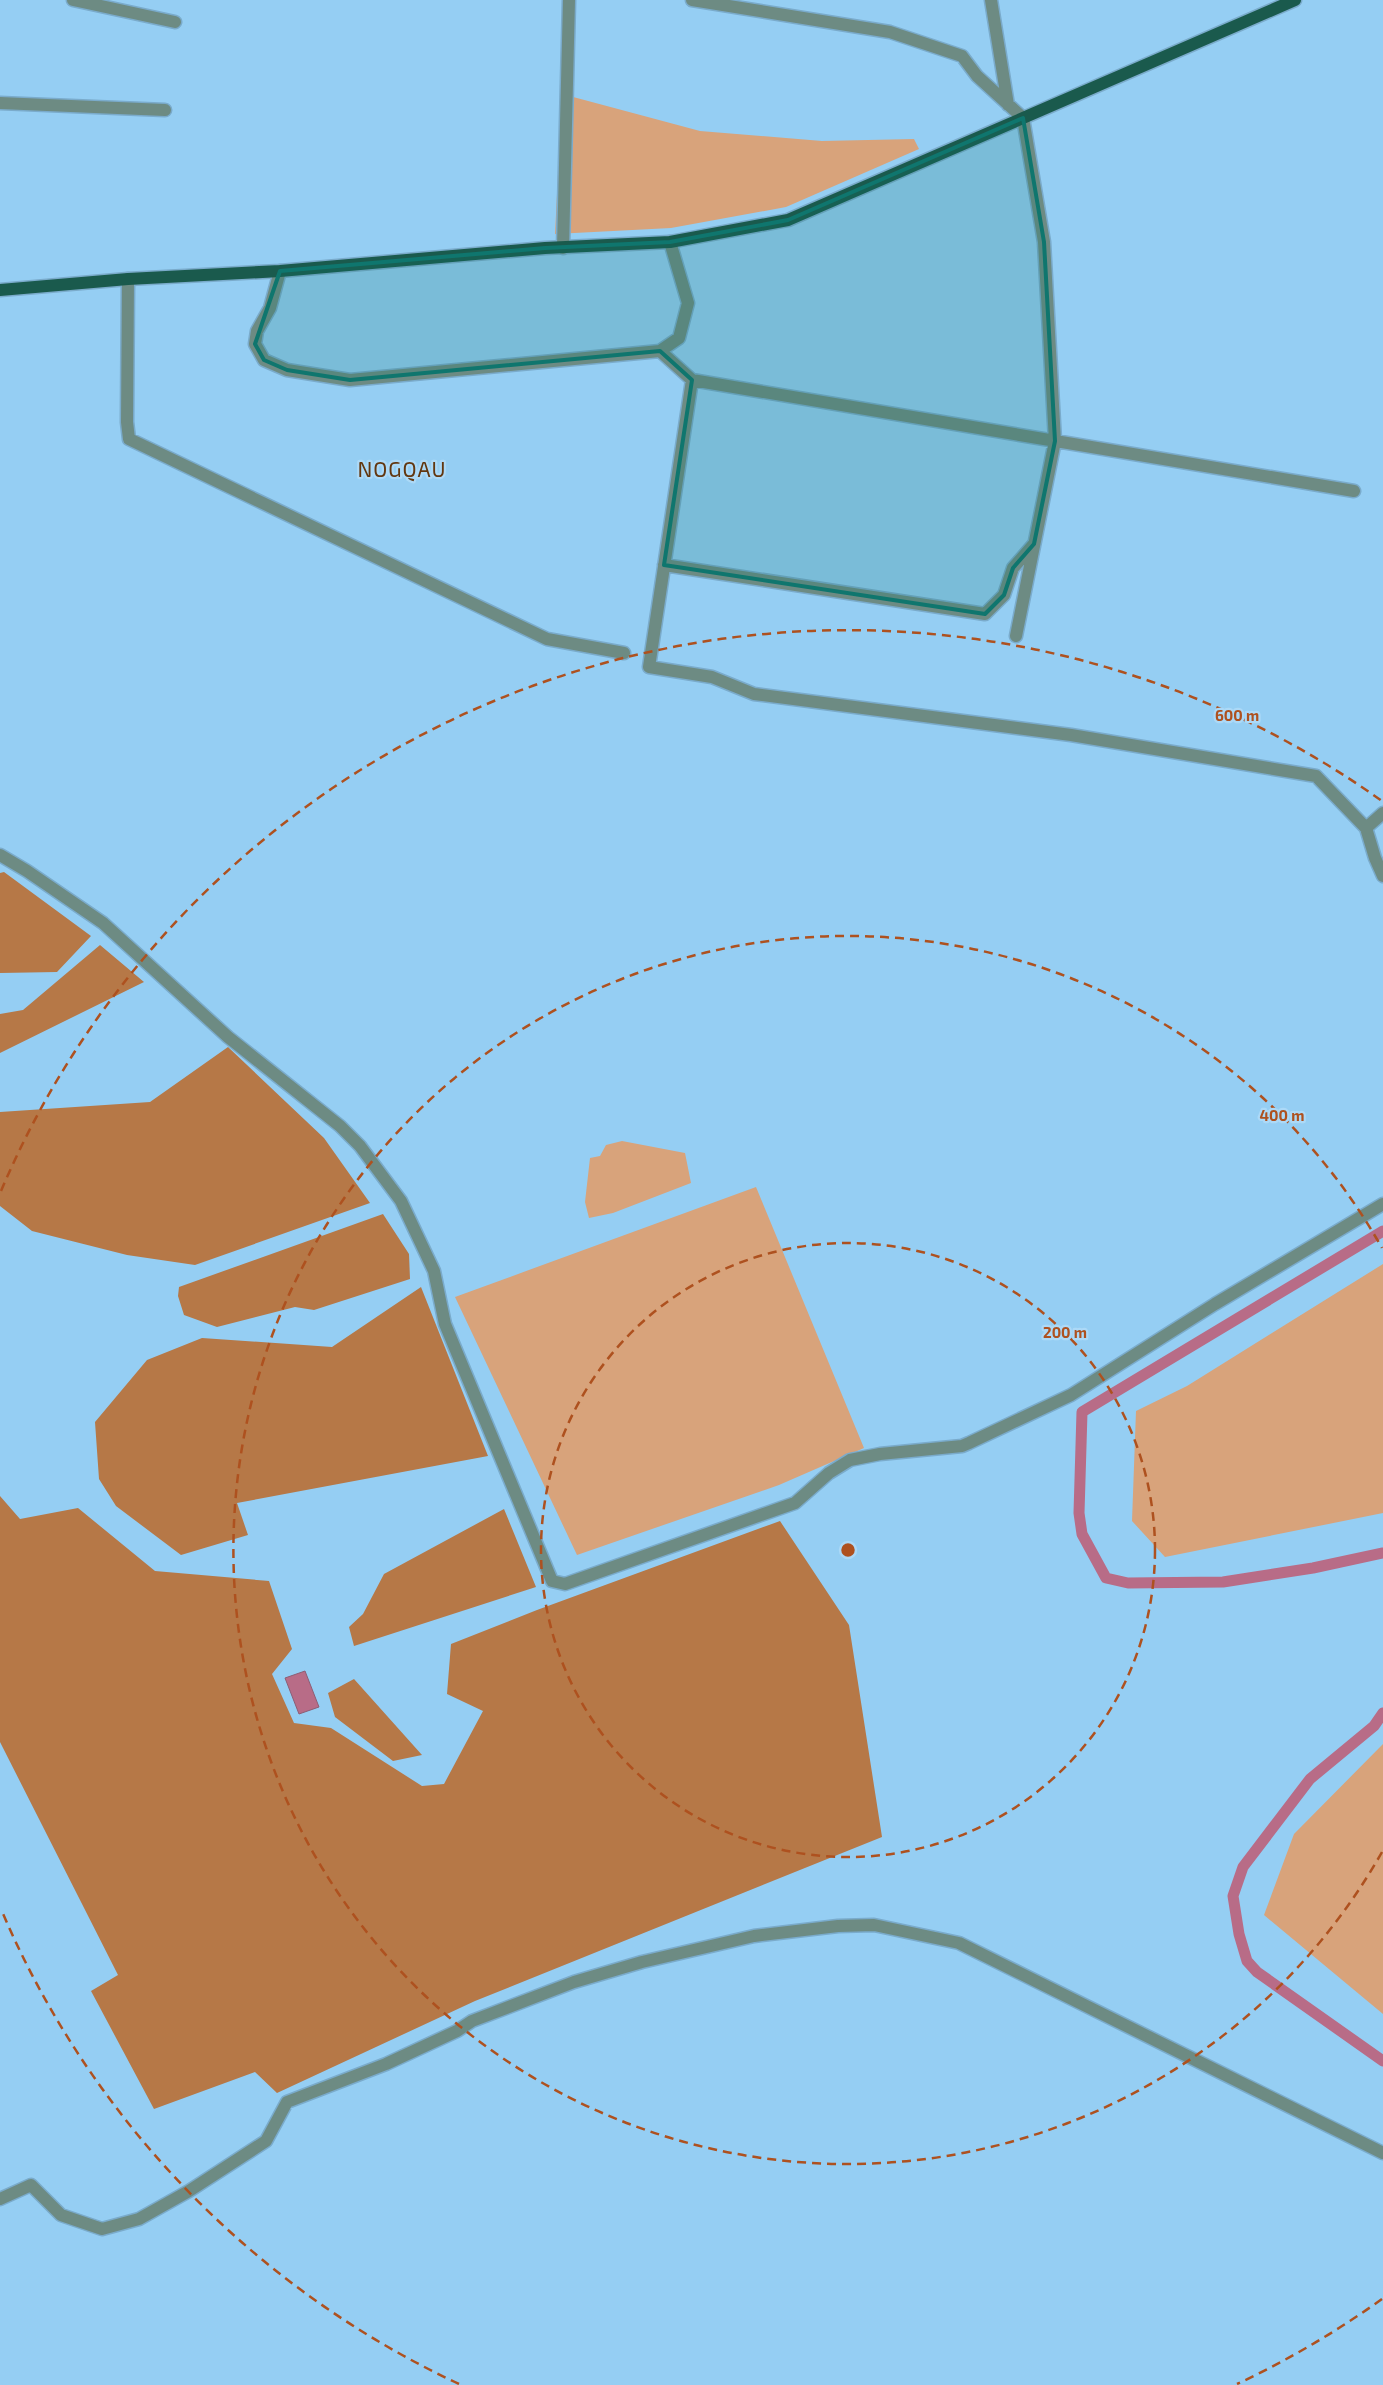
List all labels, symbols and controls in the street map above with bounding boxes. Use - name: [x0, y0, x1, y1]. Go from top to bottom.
- district label: NOGQAU: [358, 456, 446, 482]
- text: 600 m: [1215, 706, 1259, 724]
- text: 400 m: [1260, 1106, 1304, 1124]
- text: 200 m: [1043, 1323, 1087, 1341]
- centre of rings: [839, 1541, 857, 1559]

